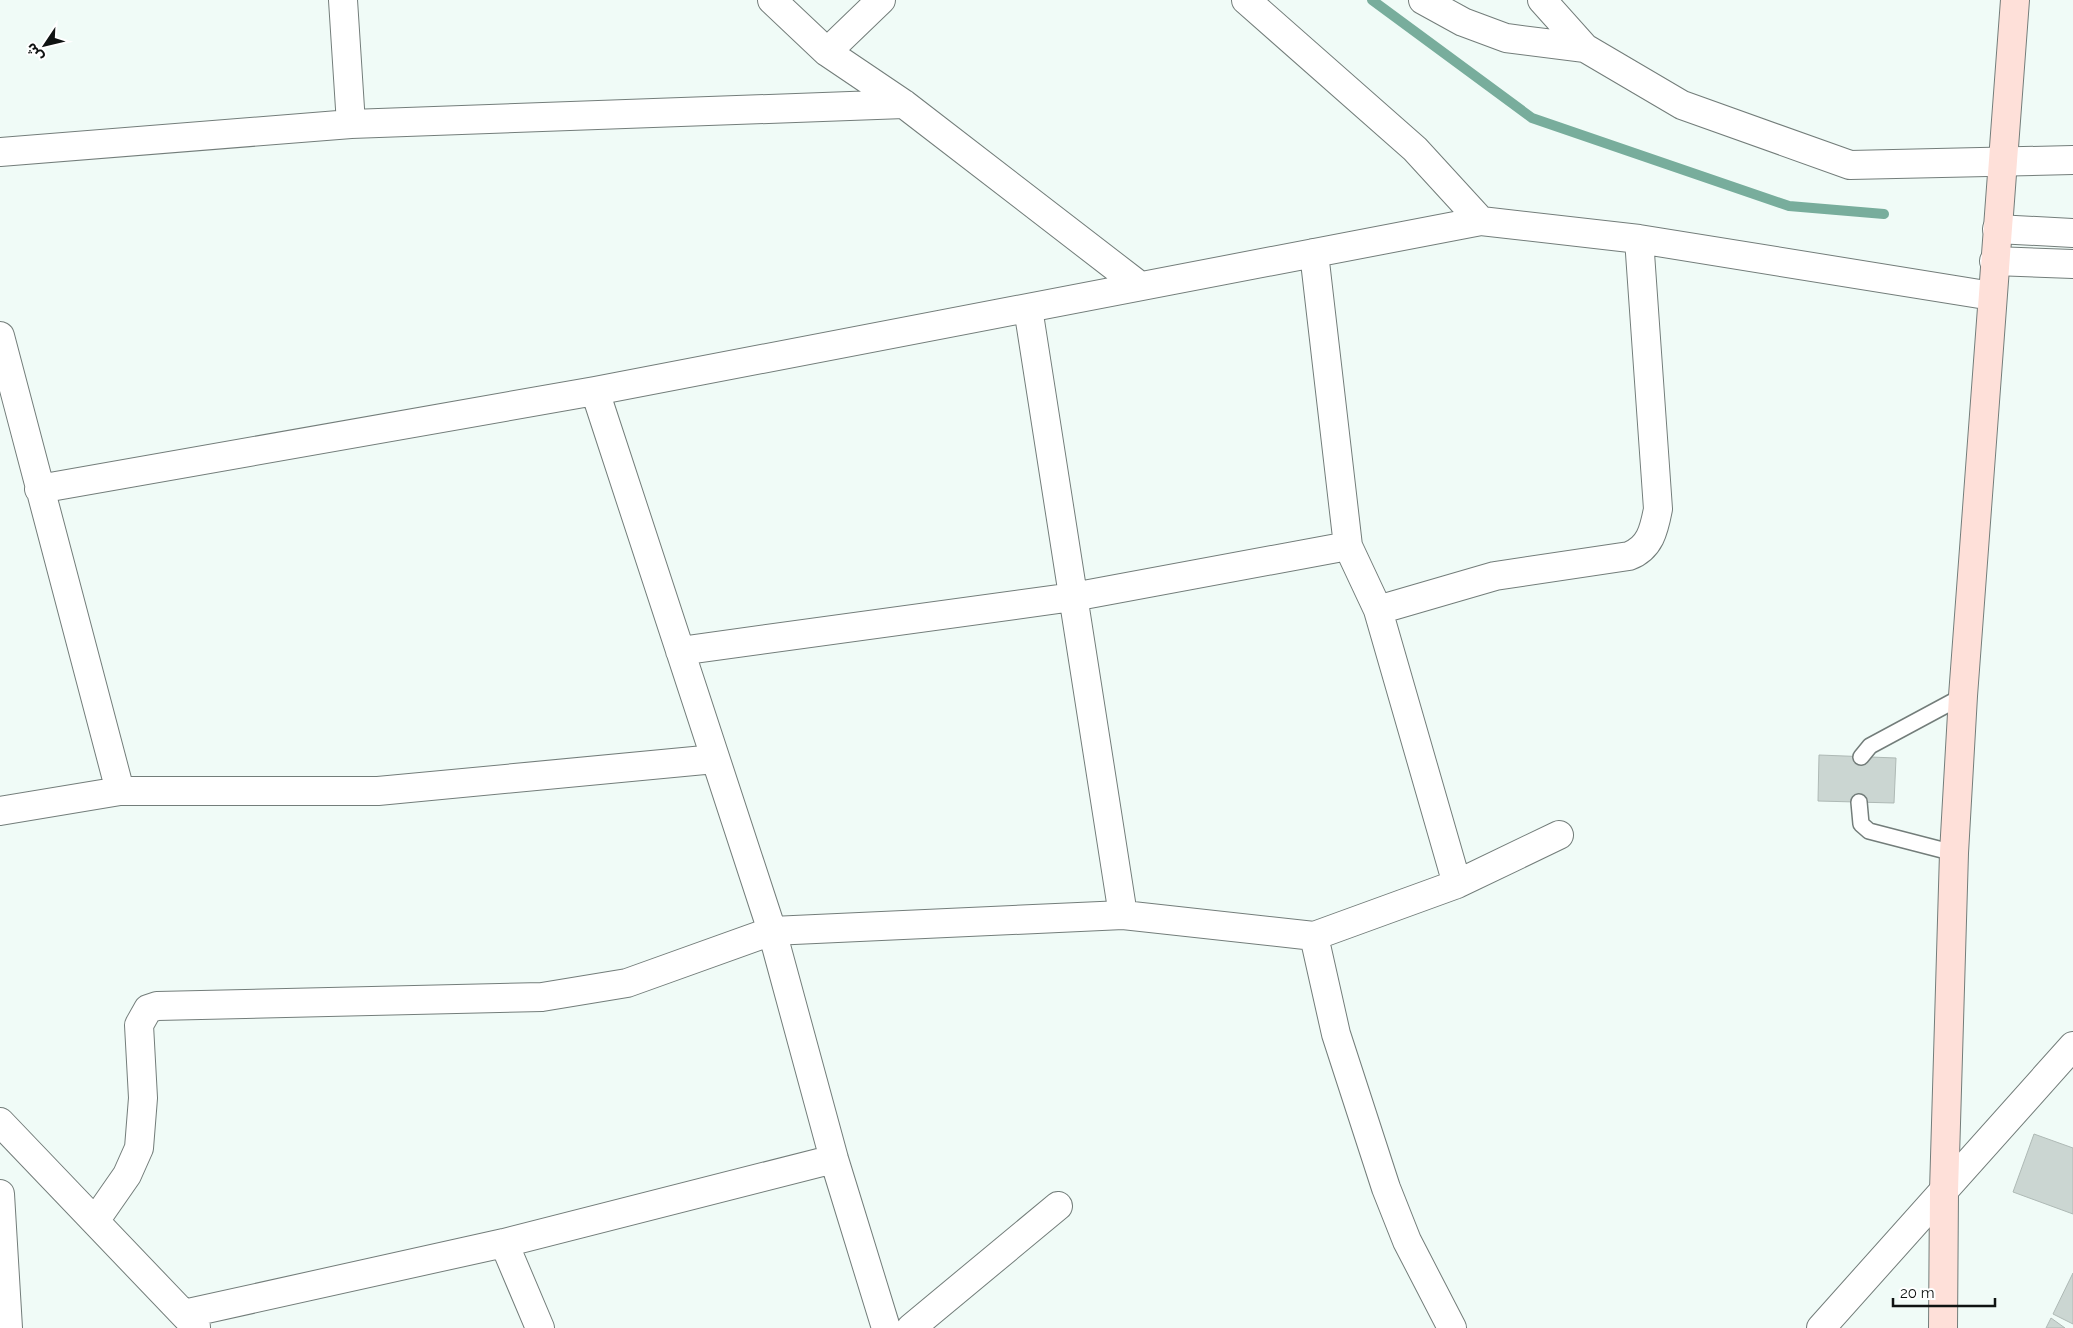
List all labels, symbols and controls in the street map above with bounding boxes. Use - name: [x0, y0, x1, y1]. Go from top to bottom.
- north arrow: [20, 20, 70, 70]
- text: ش: [22, 40, 46, 65]
- scale bar: [1893, 1276, 1996, 1308]
- text: 20 m: [1900, 1284, 1935, 1302]

